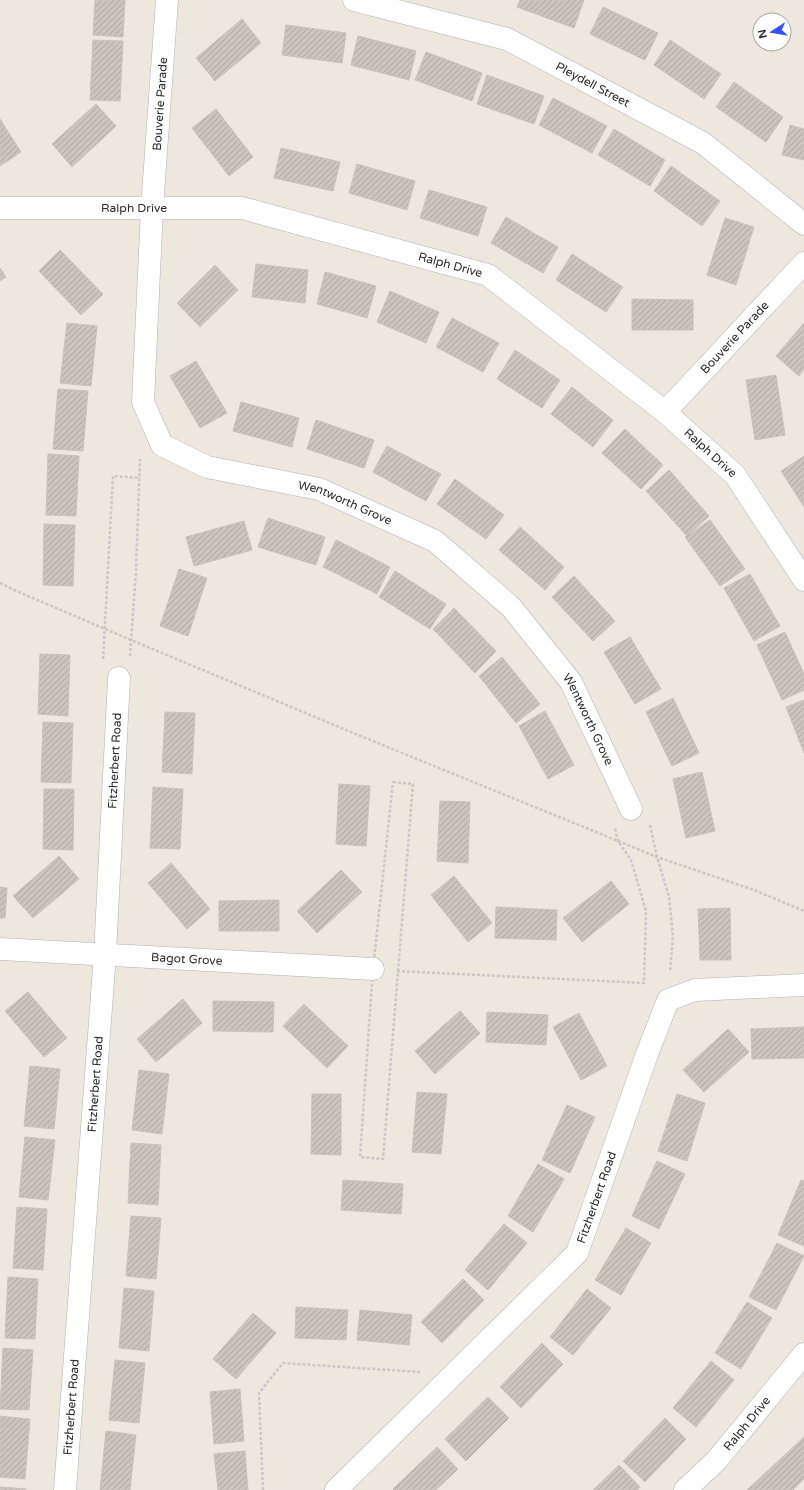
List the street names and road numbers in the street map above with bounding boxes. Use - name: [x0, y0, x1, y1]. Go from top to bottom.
- street label: Bouverie Parade: [150, 57, 170, 151]
- street label: Pleydell Street: [553, 59, 633, 110]
- street label: Ralph Drive: [101, 201, 167, 215]
- street label: Ralph Drive: [417, 249, 484, 280]
- street label: Bouverie Parade: [697, 298, 772, 376]
- street label: Ralph Drive: [681, 426, 740, 480]
- street label: Wentworth Grove: [297, 478, 394, 528]
- street label: Wentworth Grove: [560, 671, 616, 768]
- street label: Fitzherbert Road: [105, 712, 124, 809]
- street label: Bagot Grove: [151, 950, 223, 968]
- street label: Fitzherbert Road: [85, 1036, 106, 1133]
- street label: Fitzherbert Road: [574, 1150, 619, 1245]
- street label: Fitzherbert Road: [61, 1359, 82, 1456]
- street label: Ralph Drive: [721, 1393, 773, 1453]

